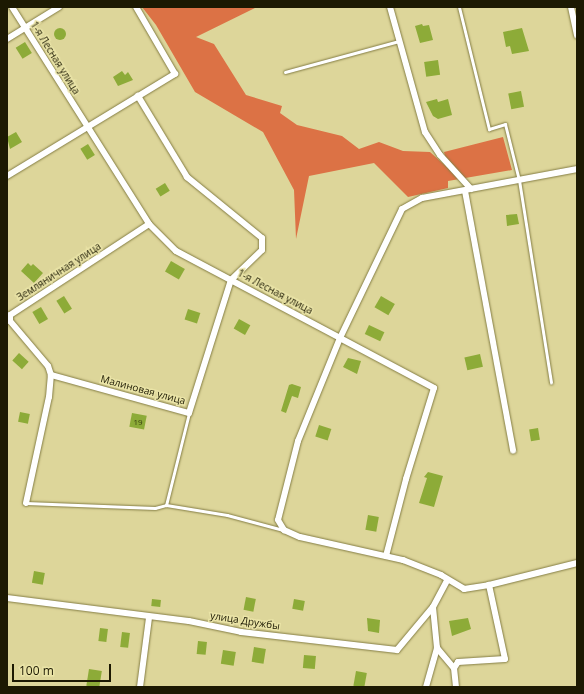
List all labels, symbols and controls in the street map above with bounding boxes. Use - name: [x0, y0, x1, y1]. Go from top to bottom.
- street label: 1-я Лесная улица: [28, 19, 82, 97]
- street label: Земляничная улица: [15, 240, 103, 304]
- street label: 1-я Лесная улица: [235, 267, 315, 317]
- street label: Малиновая улица: [99, 373, 187, 407]
- house number: 19: [133, 417, 143, 427]
- street label: улица Дружбы: [209, 610, 281, 632]
- scale bar: [14, 656, 113, 682]
- text: 100 m: [19, 662, 54, 679]

